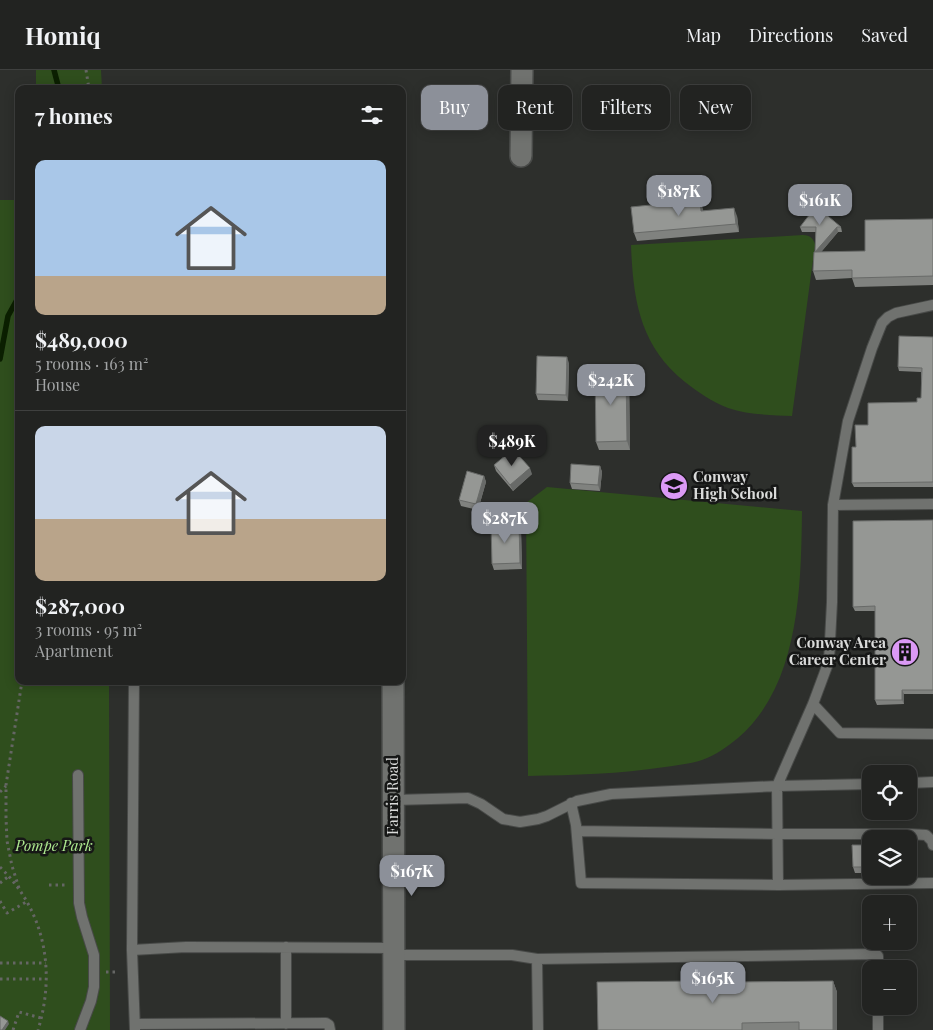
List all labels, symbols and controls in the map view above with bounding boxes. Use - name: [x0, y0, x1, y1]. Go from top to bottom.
- text: Homiq: [25, 19, 101, 51]
- text: Map: [686, 23, 721, 47]
- text: Directions: [749, 23, 833, 47]
- text: Saved: [861, 23, 908, 47]
- chip: Buy: [421, 85, 488, 130]
- chip: Rent: [498, 85, 572, 130]
- chip: Filters: [582, 85, 670, 130]
- chip: New: [680, 85, 751, 130]
- text: 7 homes: [35, 101, 113, 129]
- icon: filters: [358, 101, 386, 129]
- pin: $187K: [644, 174, 714, 217]
- text: $187K: [658, 180, 701, 201]
- pin: $161K: [785, 184, 855, 226]
- text: $161K: [799, 189, 841, 210]
- icon: home: [166, 193, 256, 283]
- text: $489,000: [35, 325, 128, 353]
- text: 5 rooms · 163 m²: [35, 353, 148, 374]
- pin: $242K: [576, 364, 646, 406]
- text: $242K: [588, 369, 634, 390]
- text: House: [35, 374, 80, 395]
- pin: $489K: [477, 424, 547, 467]
- text: $489K: [489, 430, 535, 451]
- icon: home: [166, 458, 256, 548]
- place label: Conway High School: [693, 466, 778, 503]
- school or university icon: Conway High School: [659, 471, 689, 501]
- pin: $287K: [470, 502, 540, 544]
- text: $287K: [482, 507, 528, 528]
- text: $287,000: [35, 591, 125, 619]
- text: 3 rooms · 95 m²: [35, 619, 142, 640]
- place label: Conway Area Career Center: [789, 632, 886, 669]
- building icon: Conway Area Career Center: [890, 637, 920, 667]
- text: Apartment: [35, 640, 113, 661]
- street label: Farris Road: [382, 757, 402, 835]
- map controls: [862, 765, 917, 1015]
- button: locate: [862, 765, 917, 820]
- button: layers: [862, 830, 917, 885]
- park label: Pompe Park: [14, 835, 93, 855]
- pin: $167K: [377, 854, 447, 897]
- text: $167K: [391, 860, 434, 881]
- button: +: [862, 895, 917, 950]
- button: −: [862, 960, 917, 1015]
- pin: $165K: [678, 962, 748, 1004]
- text: $165K: [691, 967, 735, 988]

